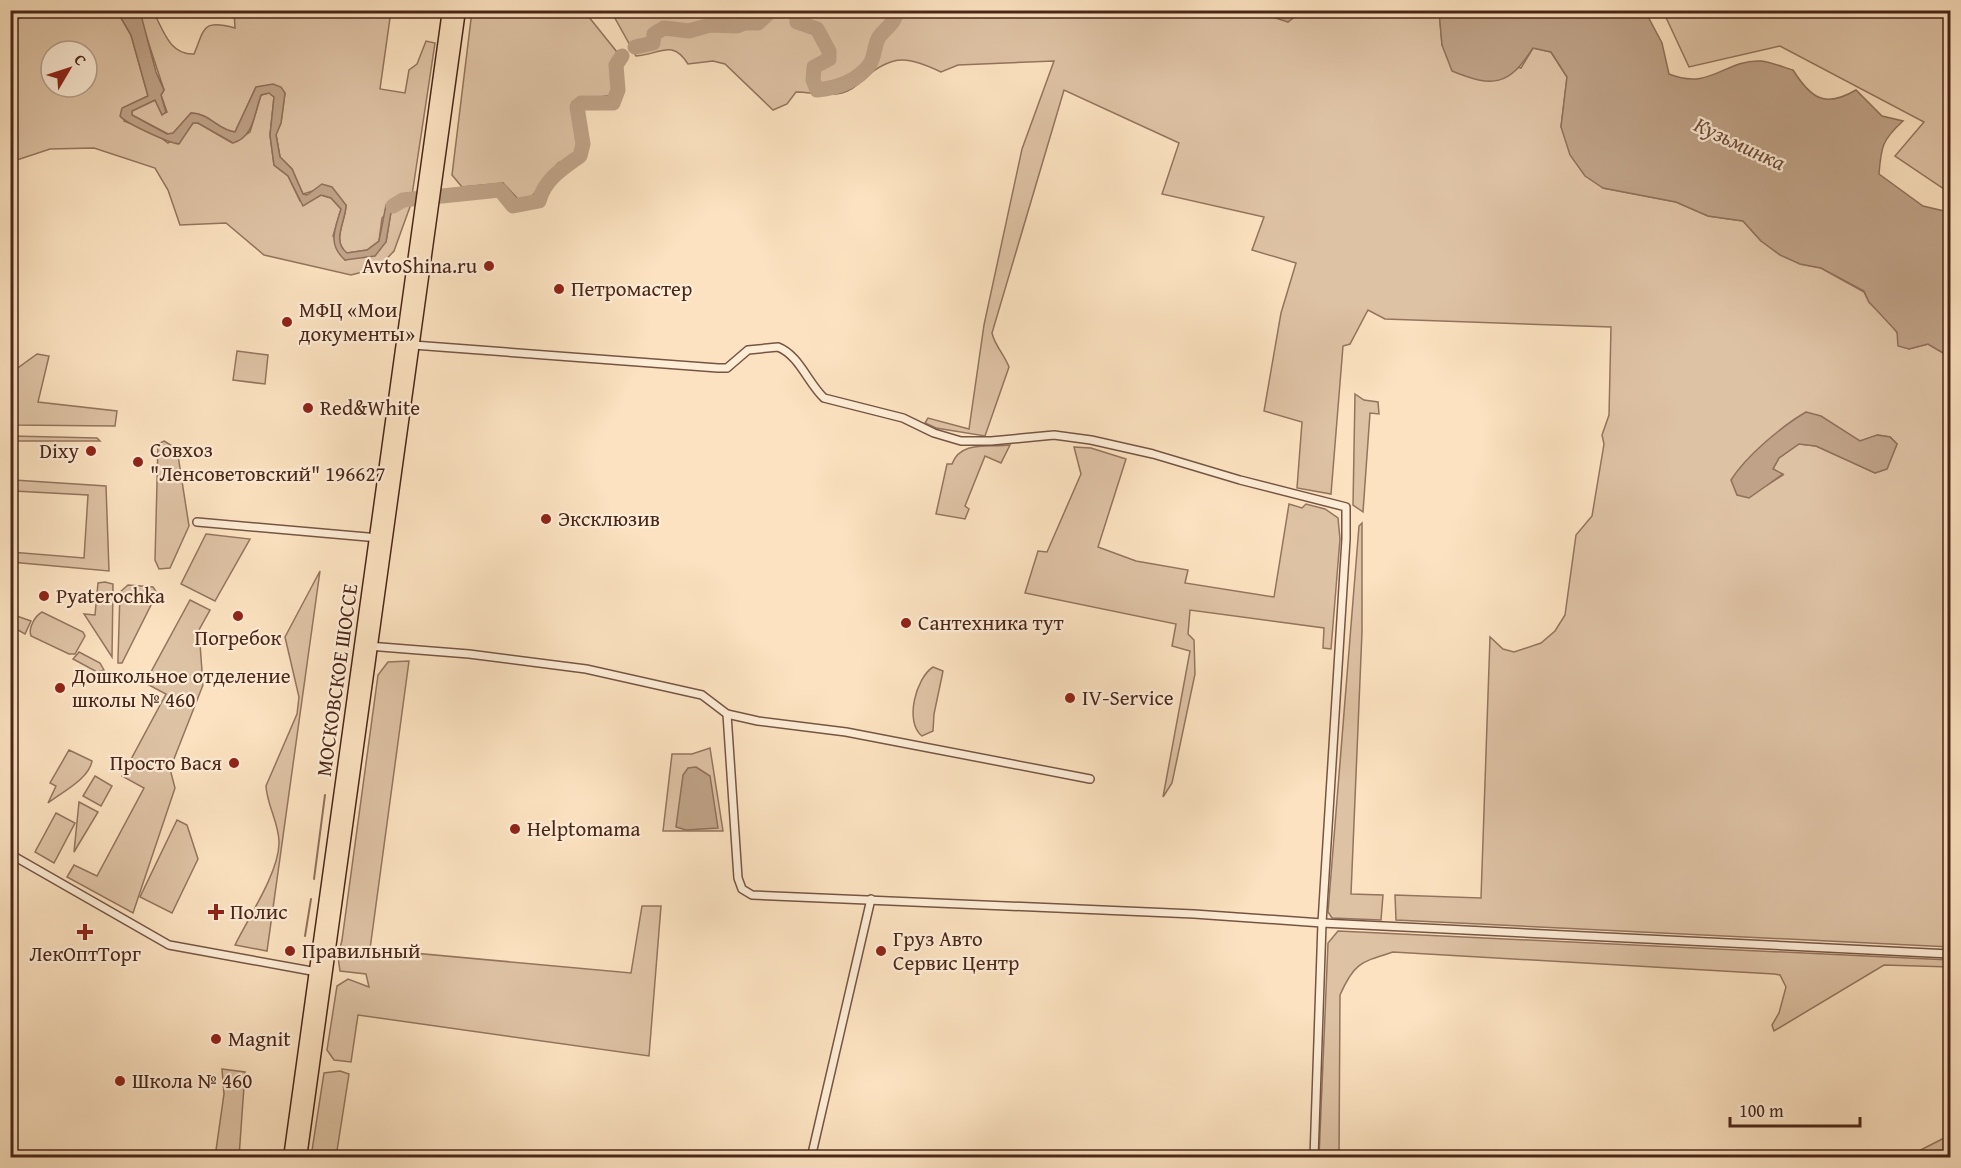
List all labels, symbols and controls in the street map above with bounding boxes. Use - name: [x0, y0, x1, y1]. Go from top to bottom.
- north arrow: [39, 39, 99, 99]
- text: С: [68, 48, 93, 71]
- water label: Кузьминка: [1689, 108, 1791, 178]
- place label: AvtoShina.ru: [362, 250, 478, 281]
- marker: AvtoShina.ru: [482, 259, 496, 273]
- place label: Петромастер: [571, 273, 692, 304]
- marker: Петромастер: [552, 282, 566, 296]
- place label: МФЦ «Мои документы»: [299, 294, 415, 349]
- marker: МФЦ «Мои документы»: [280, 315, 294, 329]
- place label: Red&White: [320, 392, 420, 423]
- marker: Red&White: [301, 401, 315, 415]
- place label: Совхоз "Ленсоветовский" 196627: [150, 434, 386, 489]
- place label: Dixy: [39, 435, 80, 466]
- marker: Dixy: [84, 444, 98, 458]
- marker: Совхоз "Ленсоветовский" 196627: [131, 455, 145, 469]
- place label: Эксклюзив: [558, 503, 660, 534]
- marker: Эксклюзив: [539, 512, 553, 526]
- place label: Pyaterochka: [56, 580, 165, 611]
- street label: МОСКОВСКОЕ ШОССЕ: [308, 581, 365, 778]
- marker: Pyaterochka: [37, 589, 51, 603]
- place label: Сантехника тут: [918, 607, 1064, 638]
- marker: Погребок: [231, 609, 245, 623]
- marker: Сантехника тут: [899, 616, 913, 630]
- place label: Погребок: [195, 622, 281, 653]
- place label: Дошкольное отделение школы № 460: [71, 660, 291, 715]
- marker: Дошкольное отделение школы № 460: [53, 681, 67, 695]
- place label: IV-Service: [1082, 682, 1174, 713]
- marker: IV-Service: [1063, 691, 1077, 705]
- place label: Просто Вася: [110, 747, 222, 778]
- marker: Просто Вася: [227, 756, 241, 770]
- place label: Helptomama: [527, 813, 640, 844]
- marker: Helptomama: [508, 822, 522, 836]
- place label: Полис: [230, 896, 288, 927]
- marker: Полис: [207, 903, 225, 921]
- place label: Груз Авто Сервис Центр: [893, 923, 1019, 978]
- marker: ЛекОптТорг: [78, 925, 92, 939]
- place label: Правильный: [302, 935, 420, 966]
- place label: ЛекОптТорг: [29, 938, 141, 969]
- marker: Правильный: [283, 944, 297, 958]
- marker: Груз Авто Сервис Центр: [874, 944, 888, 958]
- place label: Magnit: [228, 1023, 291, 1054]
- marker: Magnit: [209, 1032, 223, 1046]
- place label: Школа № 460: [132, 1065, 252, 1096]
- marker: Школа № 460: [113, 1074, 127, 1088]
- scale bar: [1730, 1090, 1860, 1128]
- text: 100 m: [1739, 1097, 1784, 1124]

